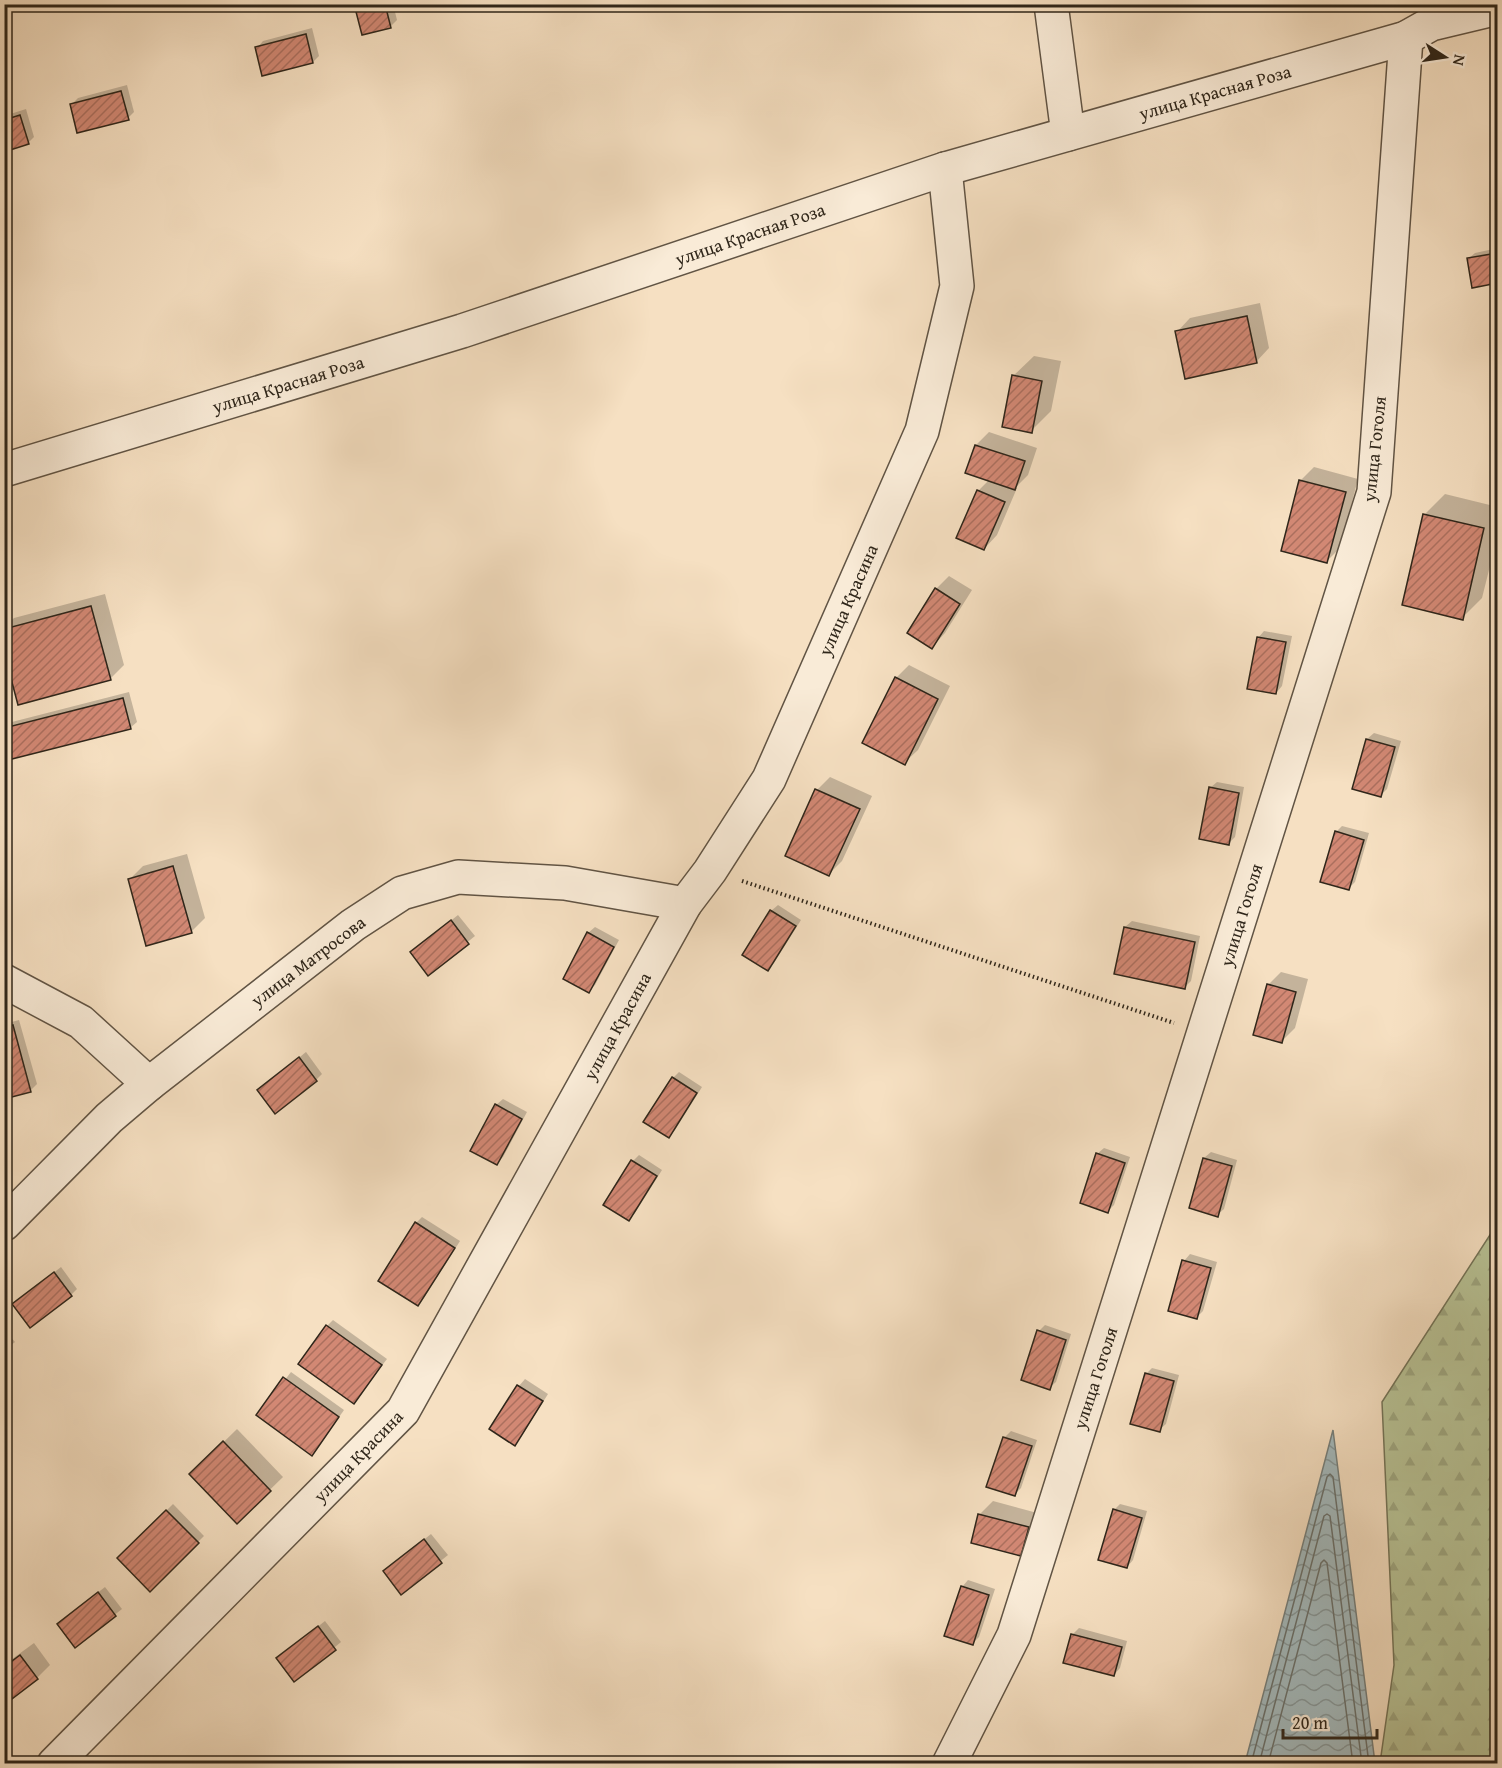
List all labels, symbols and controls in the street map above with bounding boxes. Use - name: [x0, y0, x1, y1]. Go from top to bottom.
- north arrow: [1415, 27, 1475, 87]
- text: N: [1447, 52, 1473, 68]
- street label: улица Красная Роза: [1135, 57, 1295, 127]
- street label: улица Красная Роза: [670, 196, 829, 273]
- street label: улица Красная Роза: [208, 348, 368, 420]
- street label: улица Гоголя: [1355, 395, 1393, 504]
- street label: улица Красина: [811, 539, 885, 661]
- street label: улица Гоголя: [1212, 860, 1269, 971]
- street label: улица Матросова: [244, 909, 371, 1014]
- street label: улица Красина: [576, 967, 658, 1086]
- street label: улица Гоголя: [1065, 1323, 1124, 1434]
- street label: улица Красина: [306, 1403, 410, 1509]
- scale bar: [1283, 1702, 1378, 1740]
- text: 20 m: [1292, 1709, 1328, 1736]

